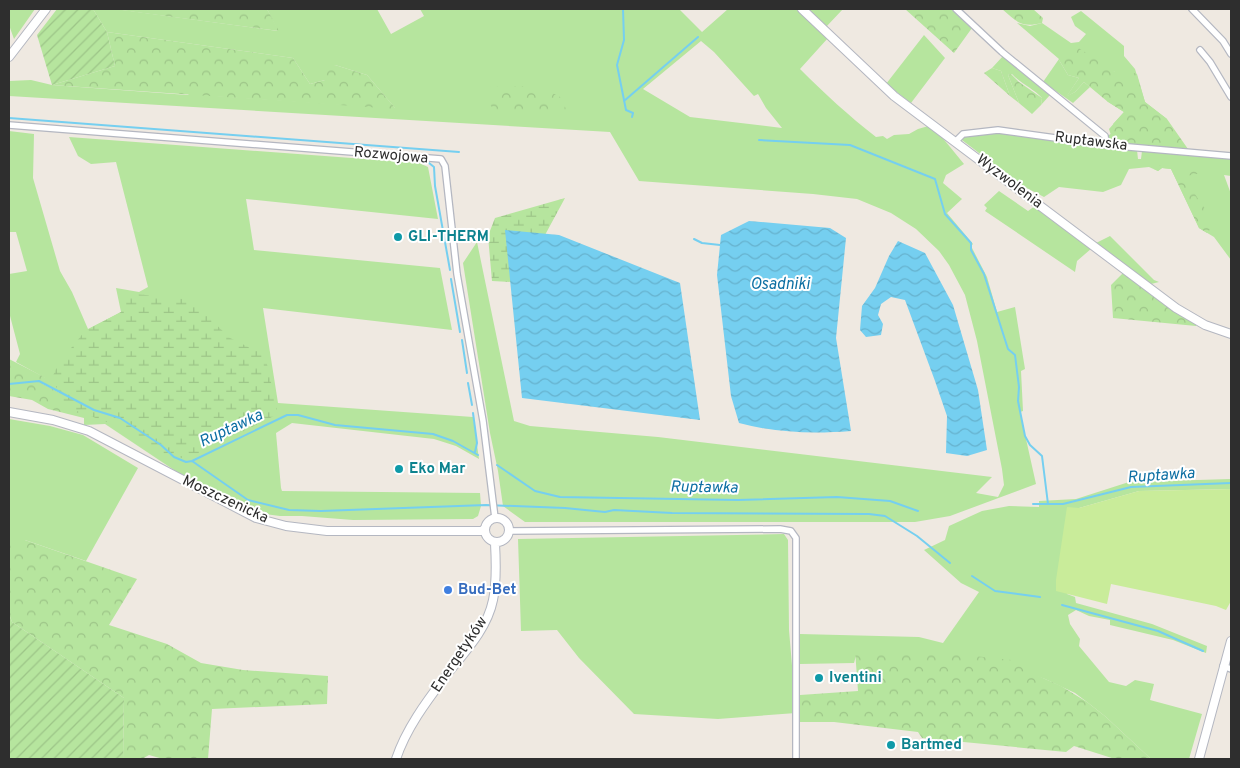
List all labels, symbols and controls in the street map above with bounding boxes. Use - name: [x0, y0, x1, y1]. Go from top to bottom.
- street label: Ruptawska: [1054, 128, 1128, 156]
- street label: Rozwojowa: [353, 143, 429, 169]
- street label: Wyzwolenia: [972, 151, 1046, 213]
- place label: GLI-THERM: [408, 228, 489, 247]
- marker: GLI-THERM: [392, 231, 404, 243]
- water label: Osadniki: [750, 275, 811, 295]
- water label: Ruptawka: [196, 405, 267, 452]
- place label: Eko Mar: [409, 460, 466, 479]
- marker: Eko Mar: [393, 463, 405, 475]
- water label: Ruptawka: [1126, 464, 1196, 488]
- street label: Moszczenicka: [179, 472, 271, 528]
- water label: Ruptawka: [670, 477, 739, 499]
- place label: Bud-Bet: [458, 581, 517, 600]
- marker: Bud-Bet: [442, 584, 454, 596]
- street label: Energetyków: [428, 613, 492, 697]
- place label: Iventini: [829, 669, 882, 688]
- marker: Iventini: [813, 672, 825, 684]
- place label: Bartmed: [901, 736, 962, 755]
- marker: Bartmed: [885, 739, 897, 751]

